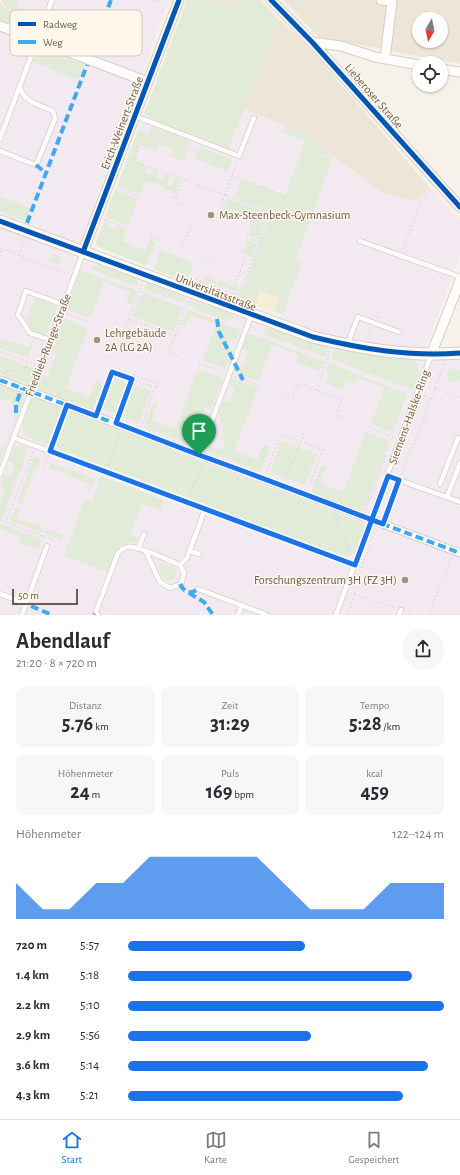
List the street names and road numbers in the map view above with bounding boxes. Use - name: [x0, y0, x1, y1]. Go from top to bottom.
- street label: Lieberoser Straße: [343, 61, 405, 131]
- street label: Erich-Weinert-Straße: [99, 75, 145, 171]
- street label: Universitätsstraße: [174, 271, 258, 313]
- street label: Friedlieb-Runge-Straße: [23, 292, 73, 398]
- street label: Siemens-Halske-Ring: [386, 368, 432, 466]

